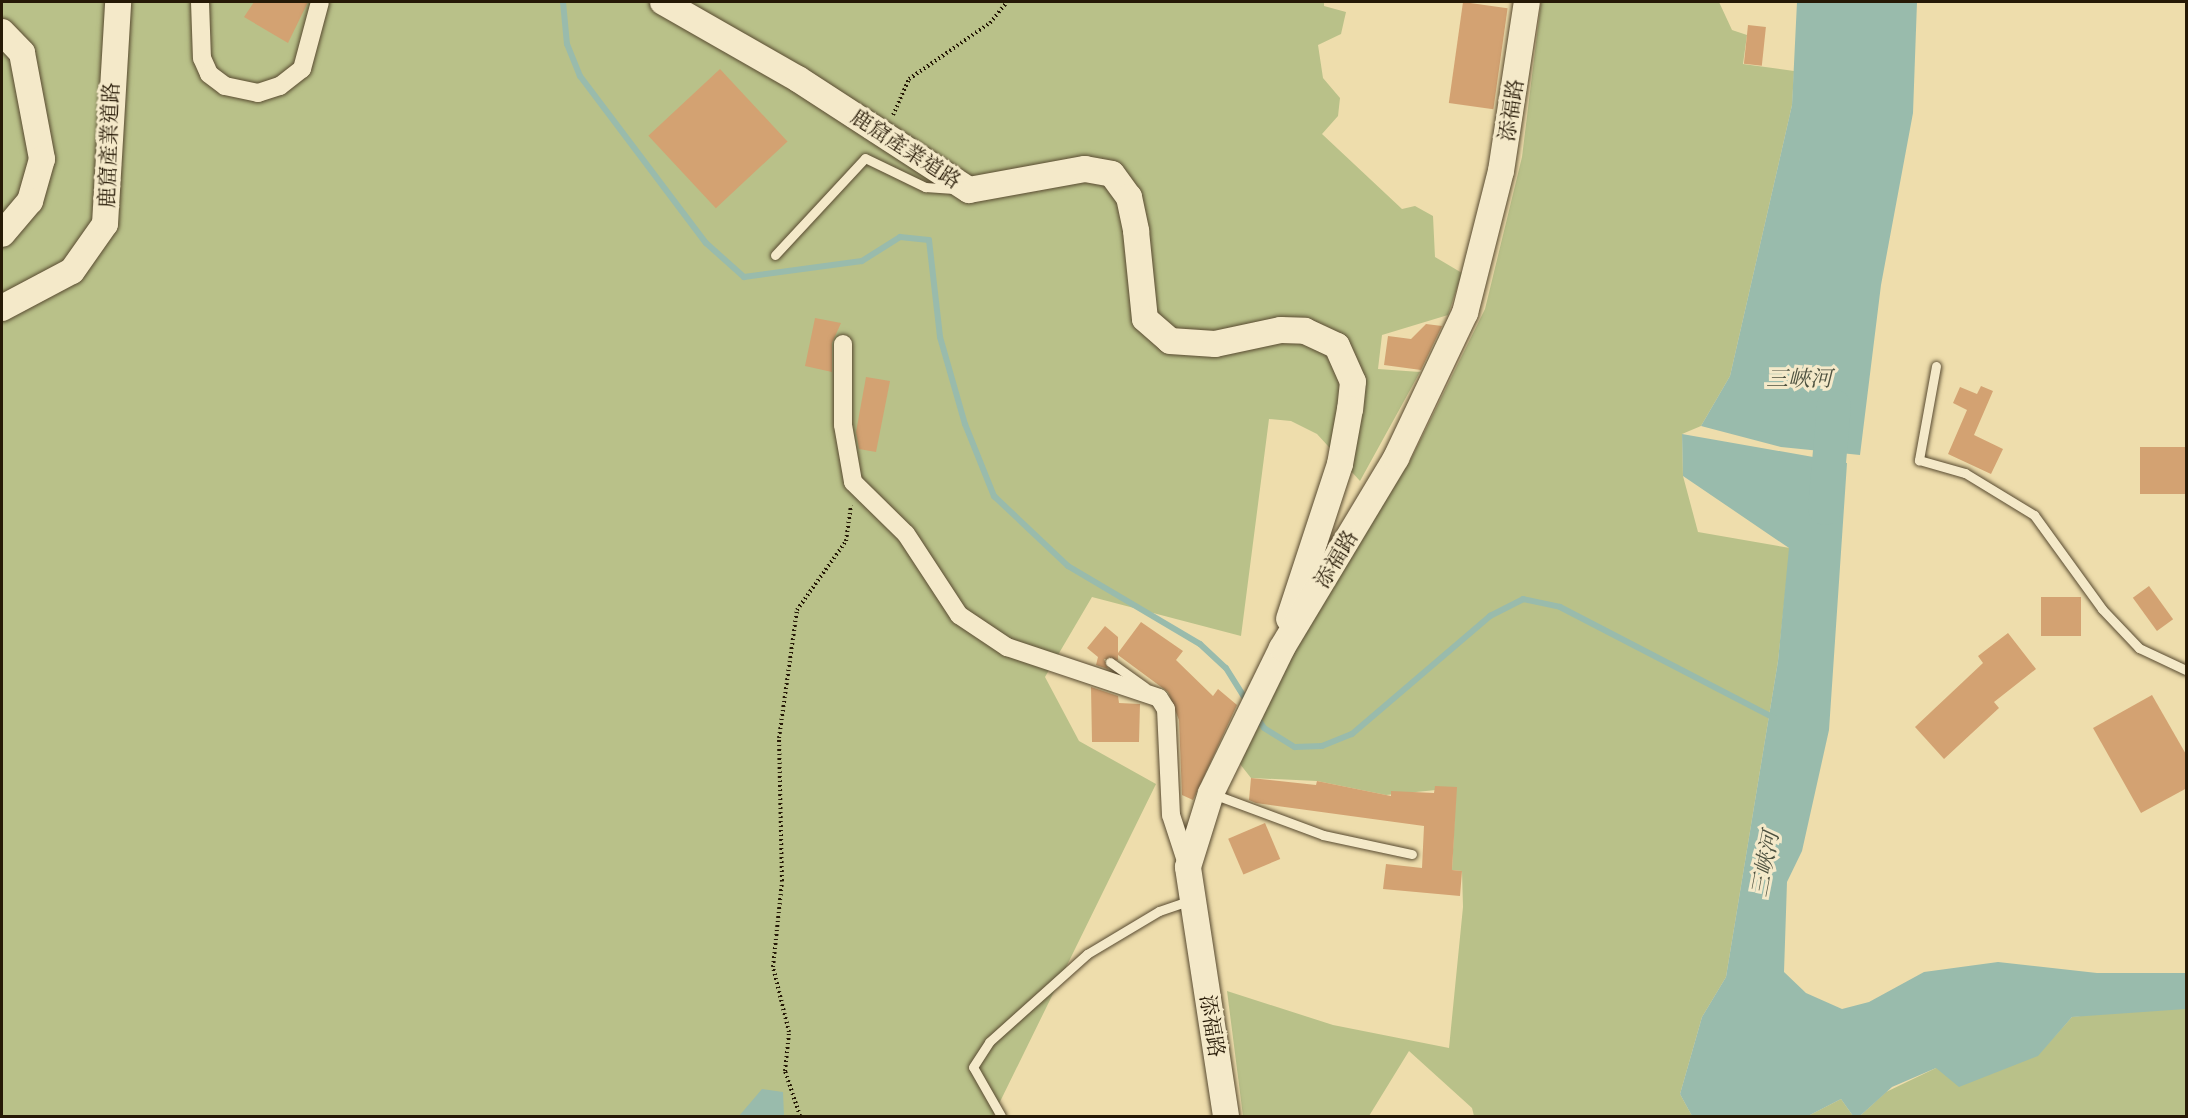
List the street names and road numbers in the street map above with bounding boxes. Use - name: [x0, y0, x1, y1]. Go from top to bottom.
- street label: 添福路: [1494, 77, 1528, 143]
- street label: 鹿窟產業道路: [94, 82, 124, 208]
- street label: 鹿窟產業道路: [846, 104, 966, 194]
- street label: 添福路: [1309, 526, 1363, 592]
- street label: 添福路: [1195, 993, 1229, 1059]

